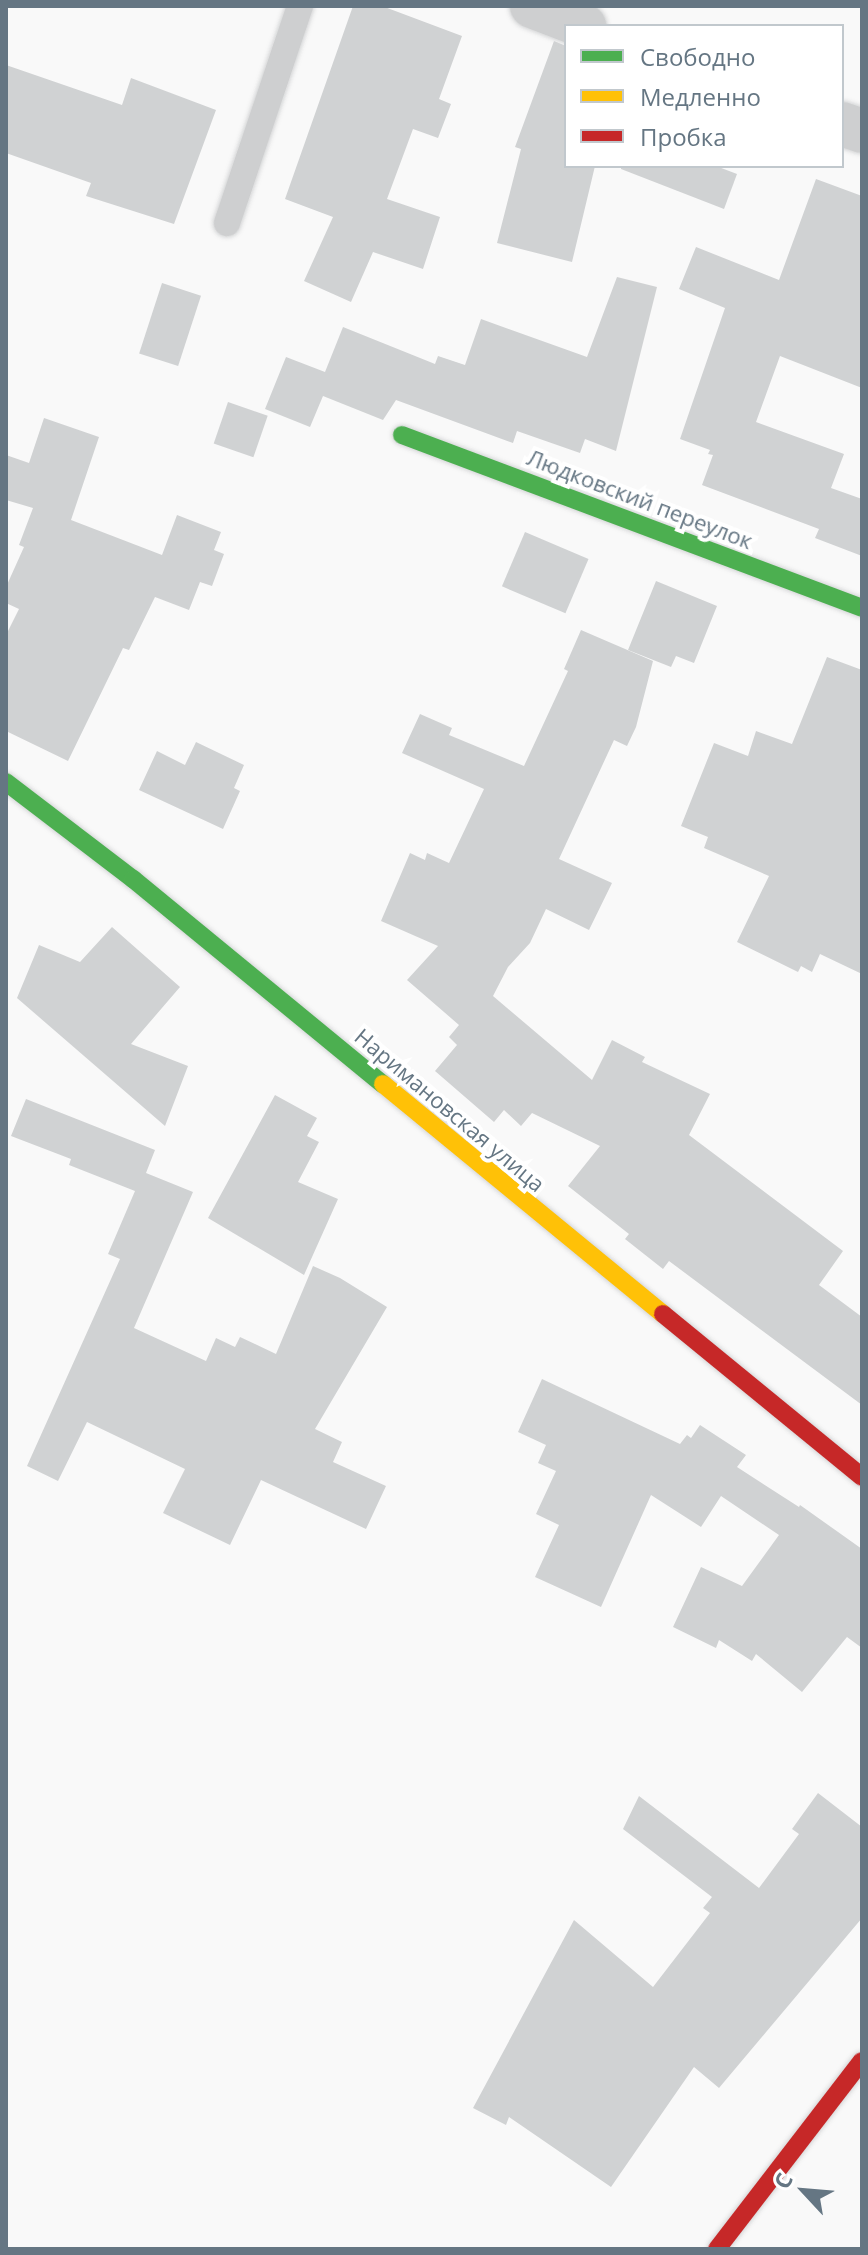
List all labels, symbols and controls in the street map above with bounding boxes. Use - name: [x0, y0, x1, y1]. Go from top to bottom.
- legend: [564, 24, 844, 168]
- text: Свободно: [640, 40, 755, 73]
- text: Медленно: [640, 80, 761, 113]
- text: Пробка: [640, 120, 727, 153]
- street label: Людковский переулок: [524, 444, 756, 554]
- street label: Наримановская улица: [350, 1023, 550, 1197]
- north arrow: [764, 2151, 844, 2231]
- text: С: [766, 2168, 799, 2193]

